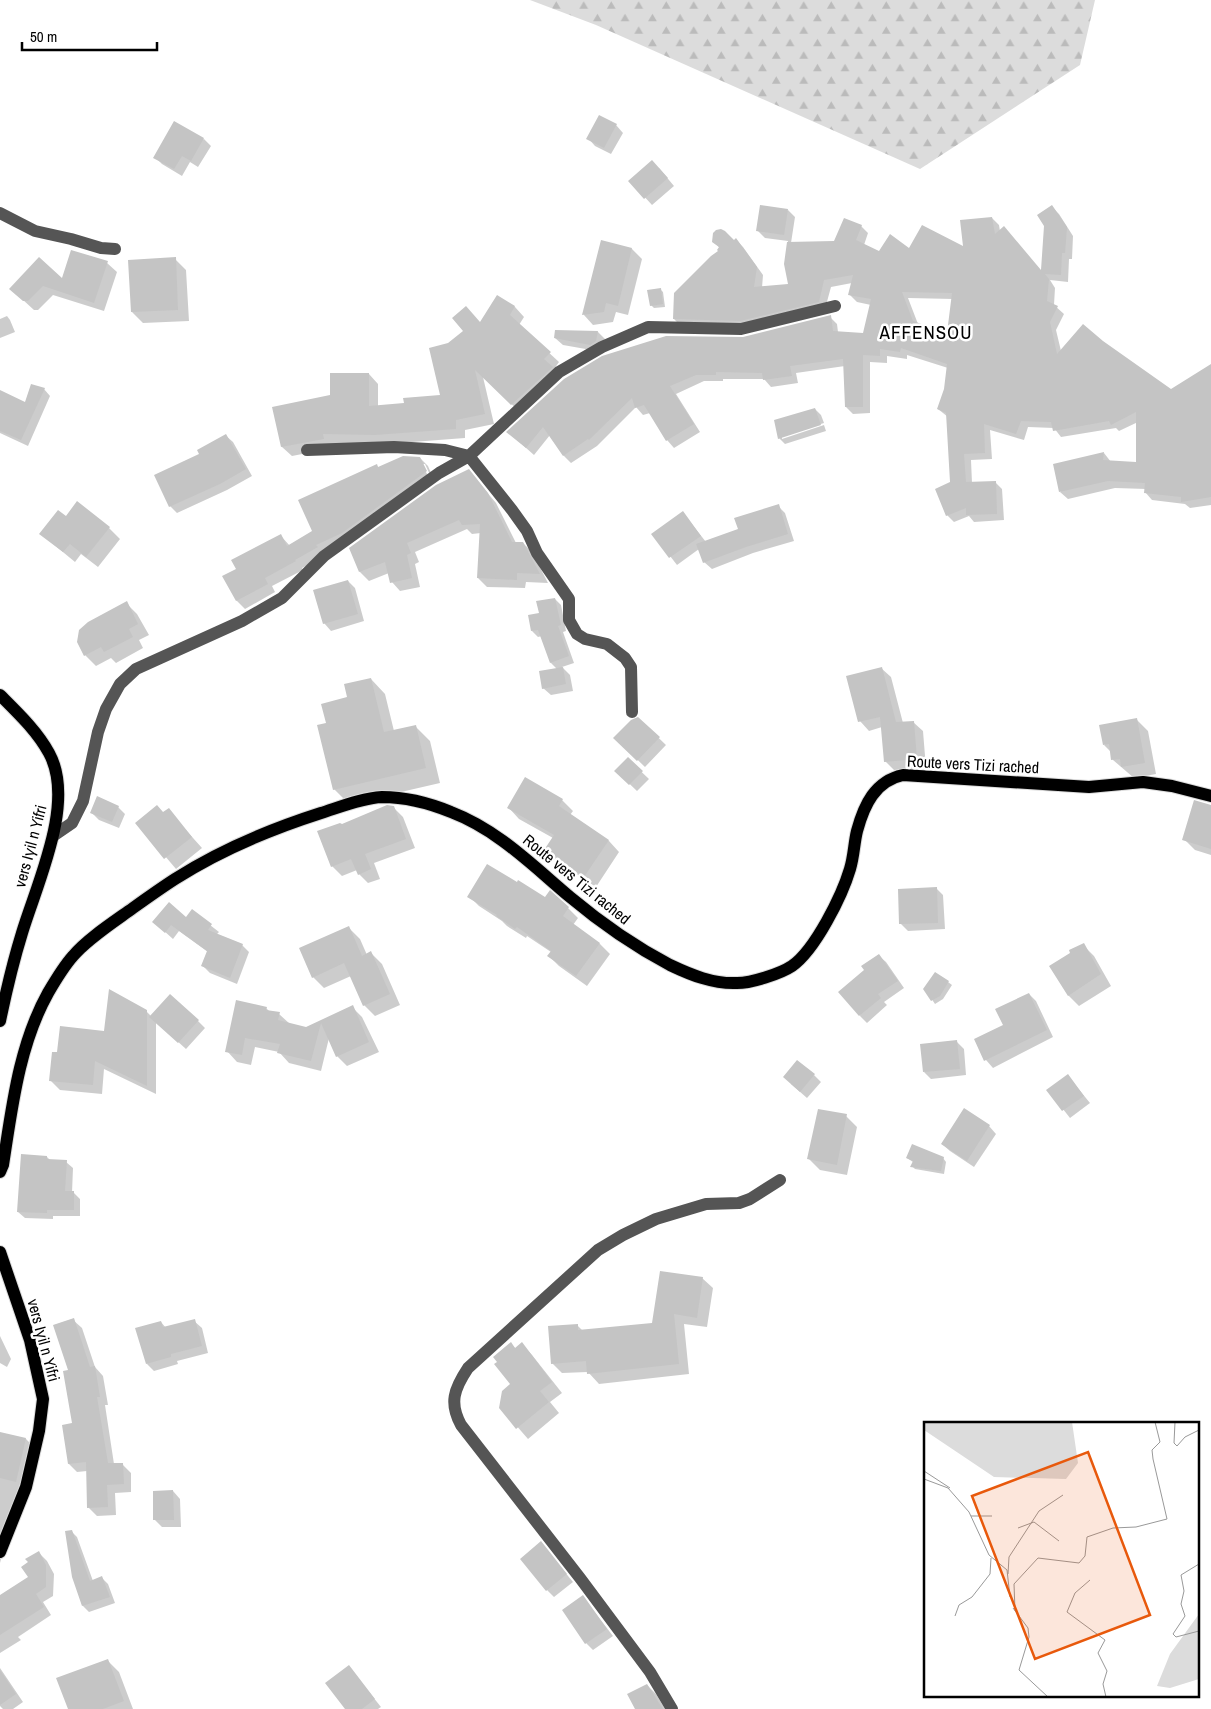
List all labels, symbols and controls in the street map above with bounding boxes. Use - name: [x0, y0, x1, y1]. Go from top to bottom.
- scale bar: [22, 20, 158, 52]
- text: 50 m: [30, 26, 57, 47]
- district label: AFFENSOU: [879, 319, 972, 345]
- street label: Route vers Tizi rached: [906, 750, 1040, 778]
- street label: vers Iγil n Yifri: [8, 802, 52, 890]
- street label: Route vers Tizi rached: [519, 829, 635, 929]
- street label: vers Iγil n Yifri: [22, 1296, 66, 1384]
- inset map: [924, 1422, 1198, 1696]

